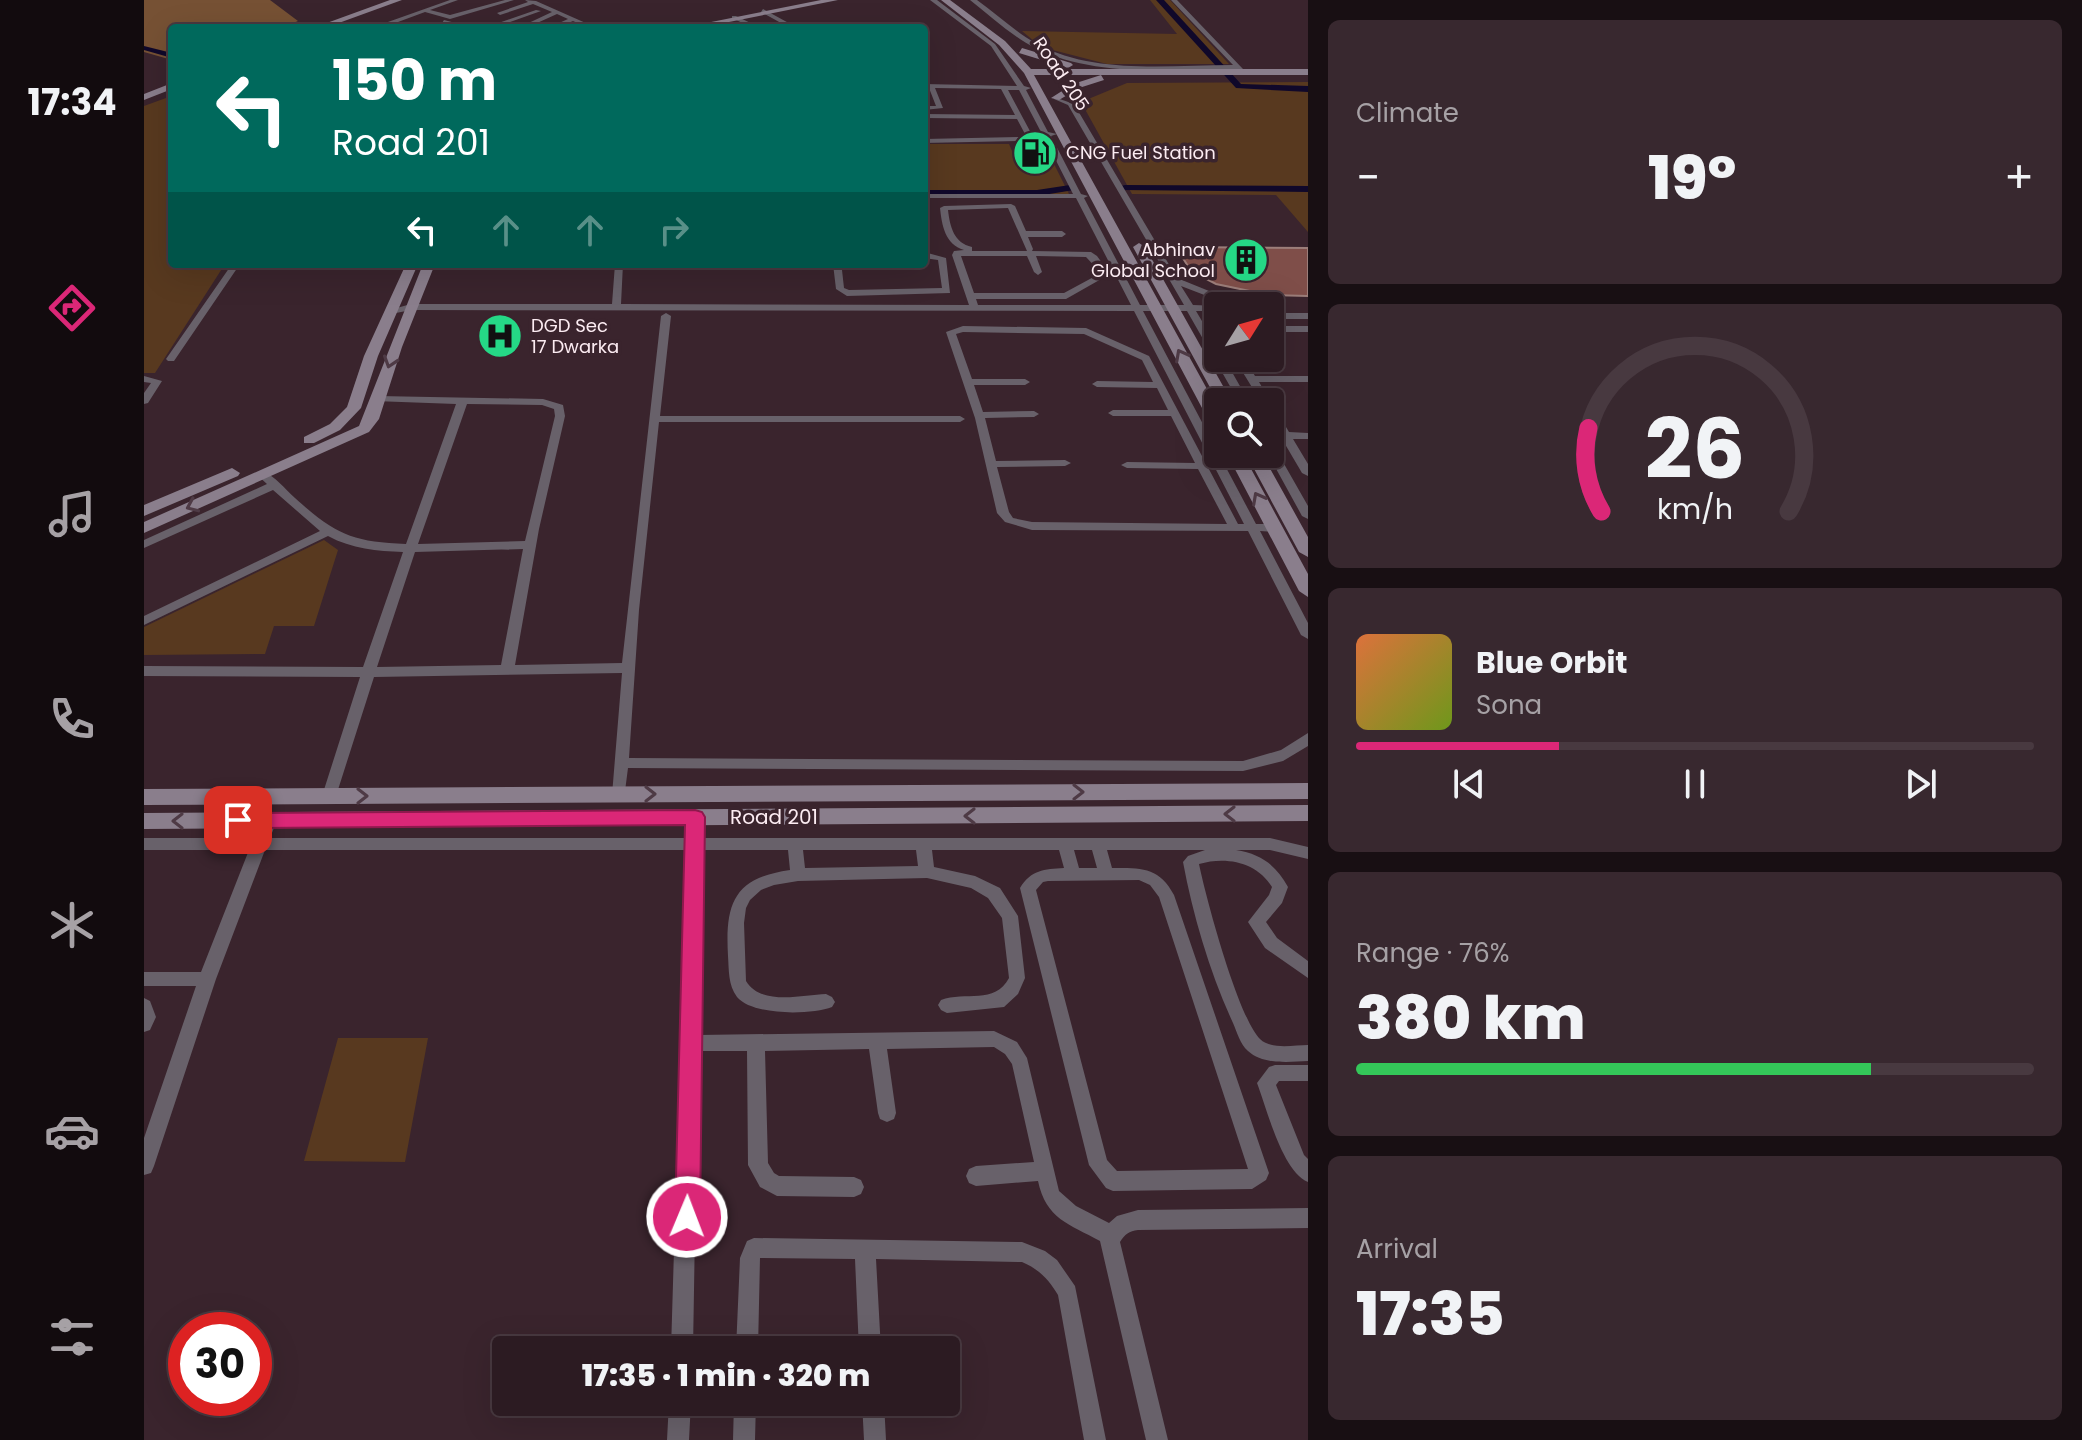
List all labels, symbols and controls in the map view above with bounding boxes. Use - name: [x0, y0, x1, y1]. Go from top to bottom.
- street label: Road 205: [1027, 32, 1095, 116]
- text: 150 m: [332, 41, 497, 120]
- icon: left: [200, 56, 304, 160]
- text: 17:34: [27, 77, 117, 128]
- text: Climate: [1356, 95, 1459, 131]
- text: Road 201: [332, 117, 490, 168]
- fuel station icon: CNG Fuel Station: [1011, 129, 1059, 177]
- text: 19°: [1648, 136, 1736, 220]
- place label: CNG Fuel Station: [1066, 140, 1216, 165]
- text: −: [1356, 147, 1380, 208]
- text: +: [2004, 147, 2034, 208]
- icon: left: [400, 208, 444, 252]
- icon: ahead: [484, 208, 528, 252]
- icon: ahead: [568, 208, 612, 252]
- icon: right: [652, 208, 696, 252]
- building icon: Abhinav Global School: [1222, 236, 1270, 284]
- place label: Abhinav Global School: [1091, 237, 1215, 283]
- icon: directions: [44, 280, 100, 336]
- north arrow: [1204, 292, 1284, 372]
- map controls: [1204, 292, 1284, 468]
- hospital icon: DGD Sec 17 Dwarka: [476, 312, 524, 360]
- place label: DGD Sec 17 Dwarka: [531, 313, 619, 359]
- one-way arrow: [1175, 349, 1191, 363]
- one-way arrow: [383, 355, 399, 369]
- button: search: [1204, 388, 1284, 468]
- text: 26: [1645, 391, 1745, 507]
- icon: music: [44, 486, 100, 542]
- text: km/h: [1657, 489, 1733, 529]
- one-way arrow: [1252, 492, 1268, 506]
- one-way arrow: [186, 496, 200, 512]
- text: Blue Orbit: [1476, 641, 1628, 684]
- text: Sona: [1476, 687, 1542, 723]
- icon: phone: [44, 691, 100, 747]
- icon: previous: [1447, 762, 1491, 806]
- icon: pause: [1673, 762, 1717, 806]
- icon: next: [1899, 762, 1943, 806]
- one-way arrow: [1072, 783, 1085, 801]
- pin: [204, 786, 272, 854]
- one-way arrow: [644, 786, 657, 803]
- one-way arrow: [356, 787, 369, 805]
- icon: arrive: [216, 798, 260, 842]
- street label: Road 201: [730, 803, 818, 831]
- one-way arrow: [1223, 805, 1236, 823]
- one-way arrow: [963, 807, 976, 825]
- one-way arrow: [171, 812, 184, 830]
- icon: climate: [44, 897, 100, 953]
- text: Range · 76%: [1356, 935, 1510, 971]
- text: 380 km: [1356, 976, 1586, 1060]
- icon: car: [44, 1103, 100, 1159]
- position arrow: [645, 1175, 729, 1259]
- text: Arrival: [1356, 1231, 1438, 1267]
- text: 17:35: [1356, 1272, 1505, 1356]
- icon: filters: [44, 1309, 100, 1365]
- speed limit sign: 30: [168, 1312, 272, 1416]
- text: 17:35 · 1 min · 320 m: [582, 1354, 870, 1397]

